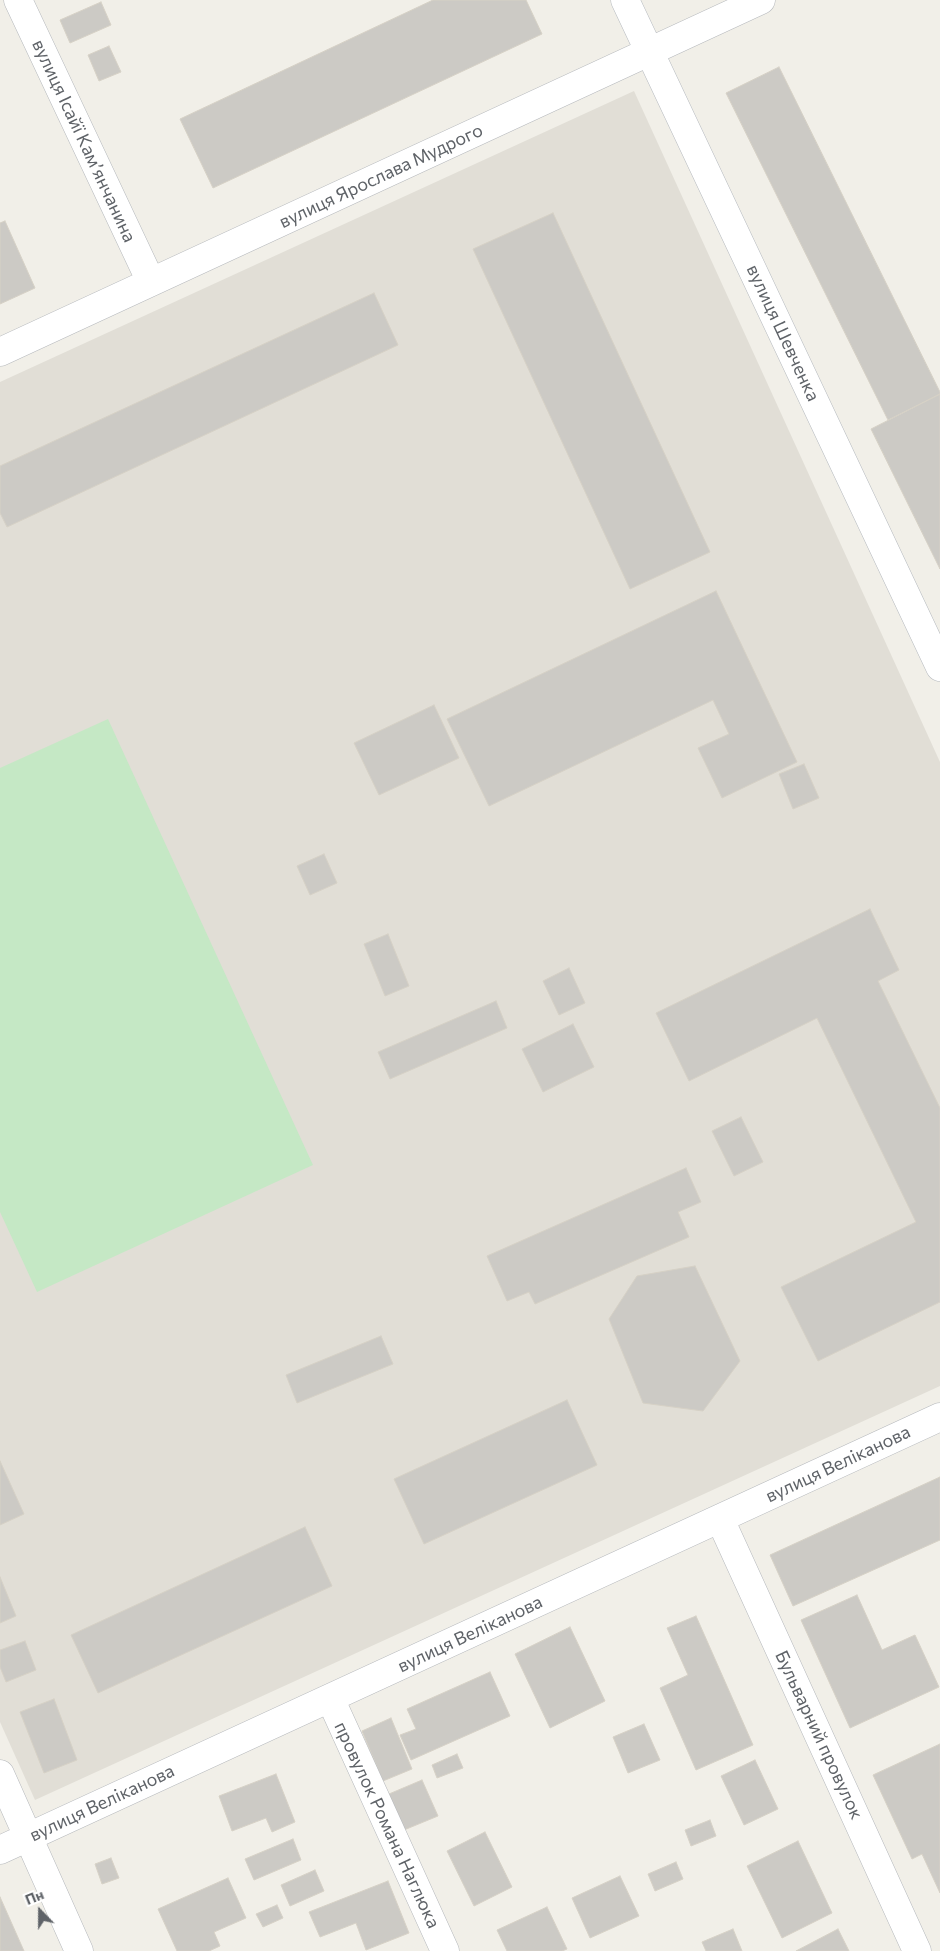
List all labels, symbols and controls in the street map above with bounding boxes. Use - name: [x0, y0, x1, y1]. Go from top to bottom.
- street label: вулиця Ісайї Камʼянчанина: [27, 36, 141, 246]
- street label: вулиця Ярослава Мудрого: [276, 119, 486, 233]
- street label: вулиця Шевченка: [742, 261, 824, 405]
- street label: вулиця Веліканова: [762, 1421, 914, 1507]
- street label: вулиця Веліканова: [394, 1591, 546, 1677]
- street label: Бульварний провулок: [770, 1647, 868, 1823]
- street label: провулок Романа Наглюка: [330, 1718, 444, 1932]
- street label: вулиця Веліканова: [26, 1760, 178, 1846]
- text: Пн: [22, 1885, 46, 1908]
- north arrow: [15, 1886, 65, 1936]

